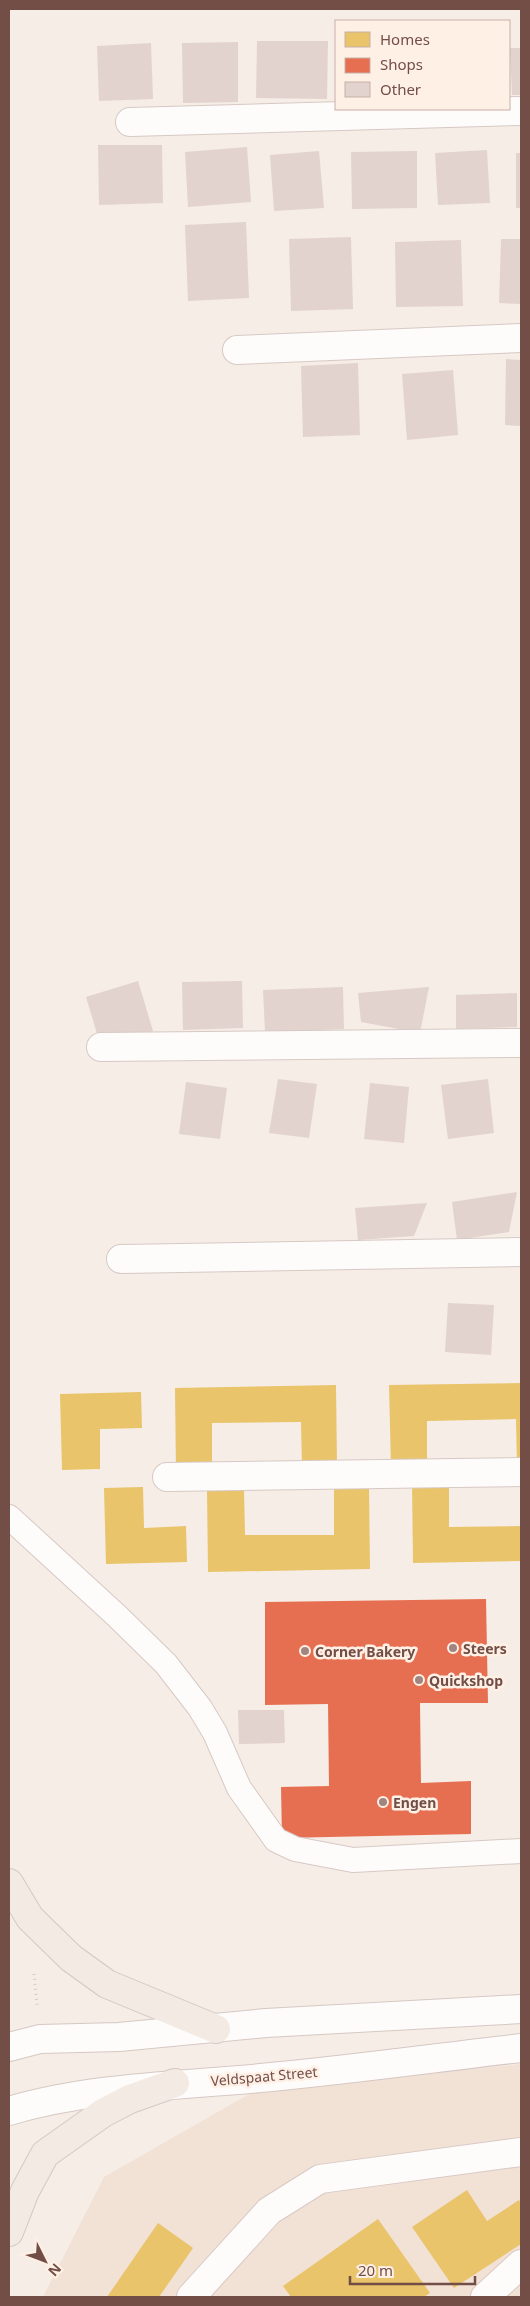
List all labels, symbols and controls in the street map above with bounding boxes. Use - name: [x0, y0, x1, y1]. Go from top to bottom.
- legend: [335, 20, 510, 110]
- text: Homes: [380, 29, 430, 49]
- text: Shops: [380, 54, 423, 74]
- text: Other: [380, 79, 421, 99]
- place label: Steers: [463, 1639, 507, 1658]
- place label: Corner Bakery: [315, 1642, 415, 1661]
- marker: Steers: [447, 1642, 459, 1654]
- marker: Corner Bakery: [299, 1645, 311, 1657]
- place label: Quickshop: [429, 1671, 503, 1690]
- marker: Quickshop: [413, 1674, 425, 1686]
- place label: Engen: [393, 1793, 436, 1812]
- marker: Engen: [377, 1796, 389, 1808]
- street label: Veldspaat Street: [210, 2062, 318, 2090]
- north arrow: [20, 2236, 70, 2286]
- scale bar: [350, 2254, 475, 2286]
- text: N: [44, 2259, 66, 2281]
- text: 20 m: [358, 2260, 393, 2280]

